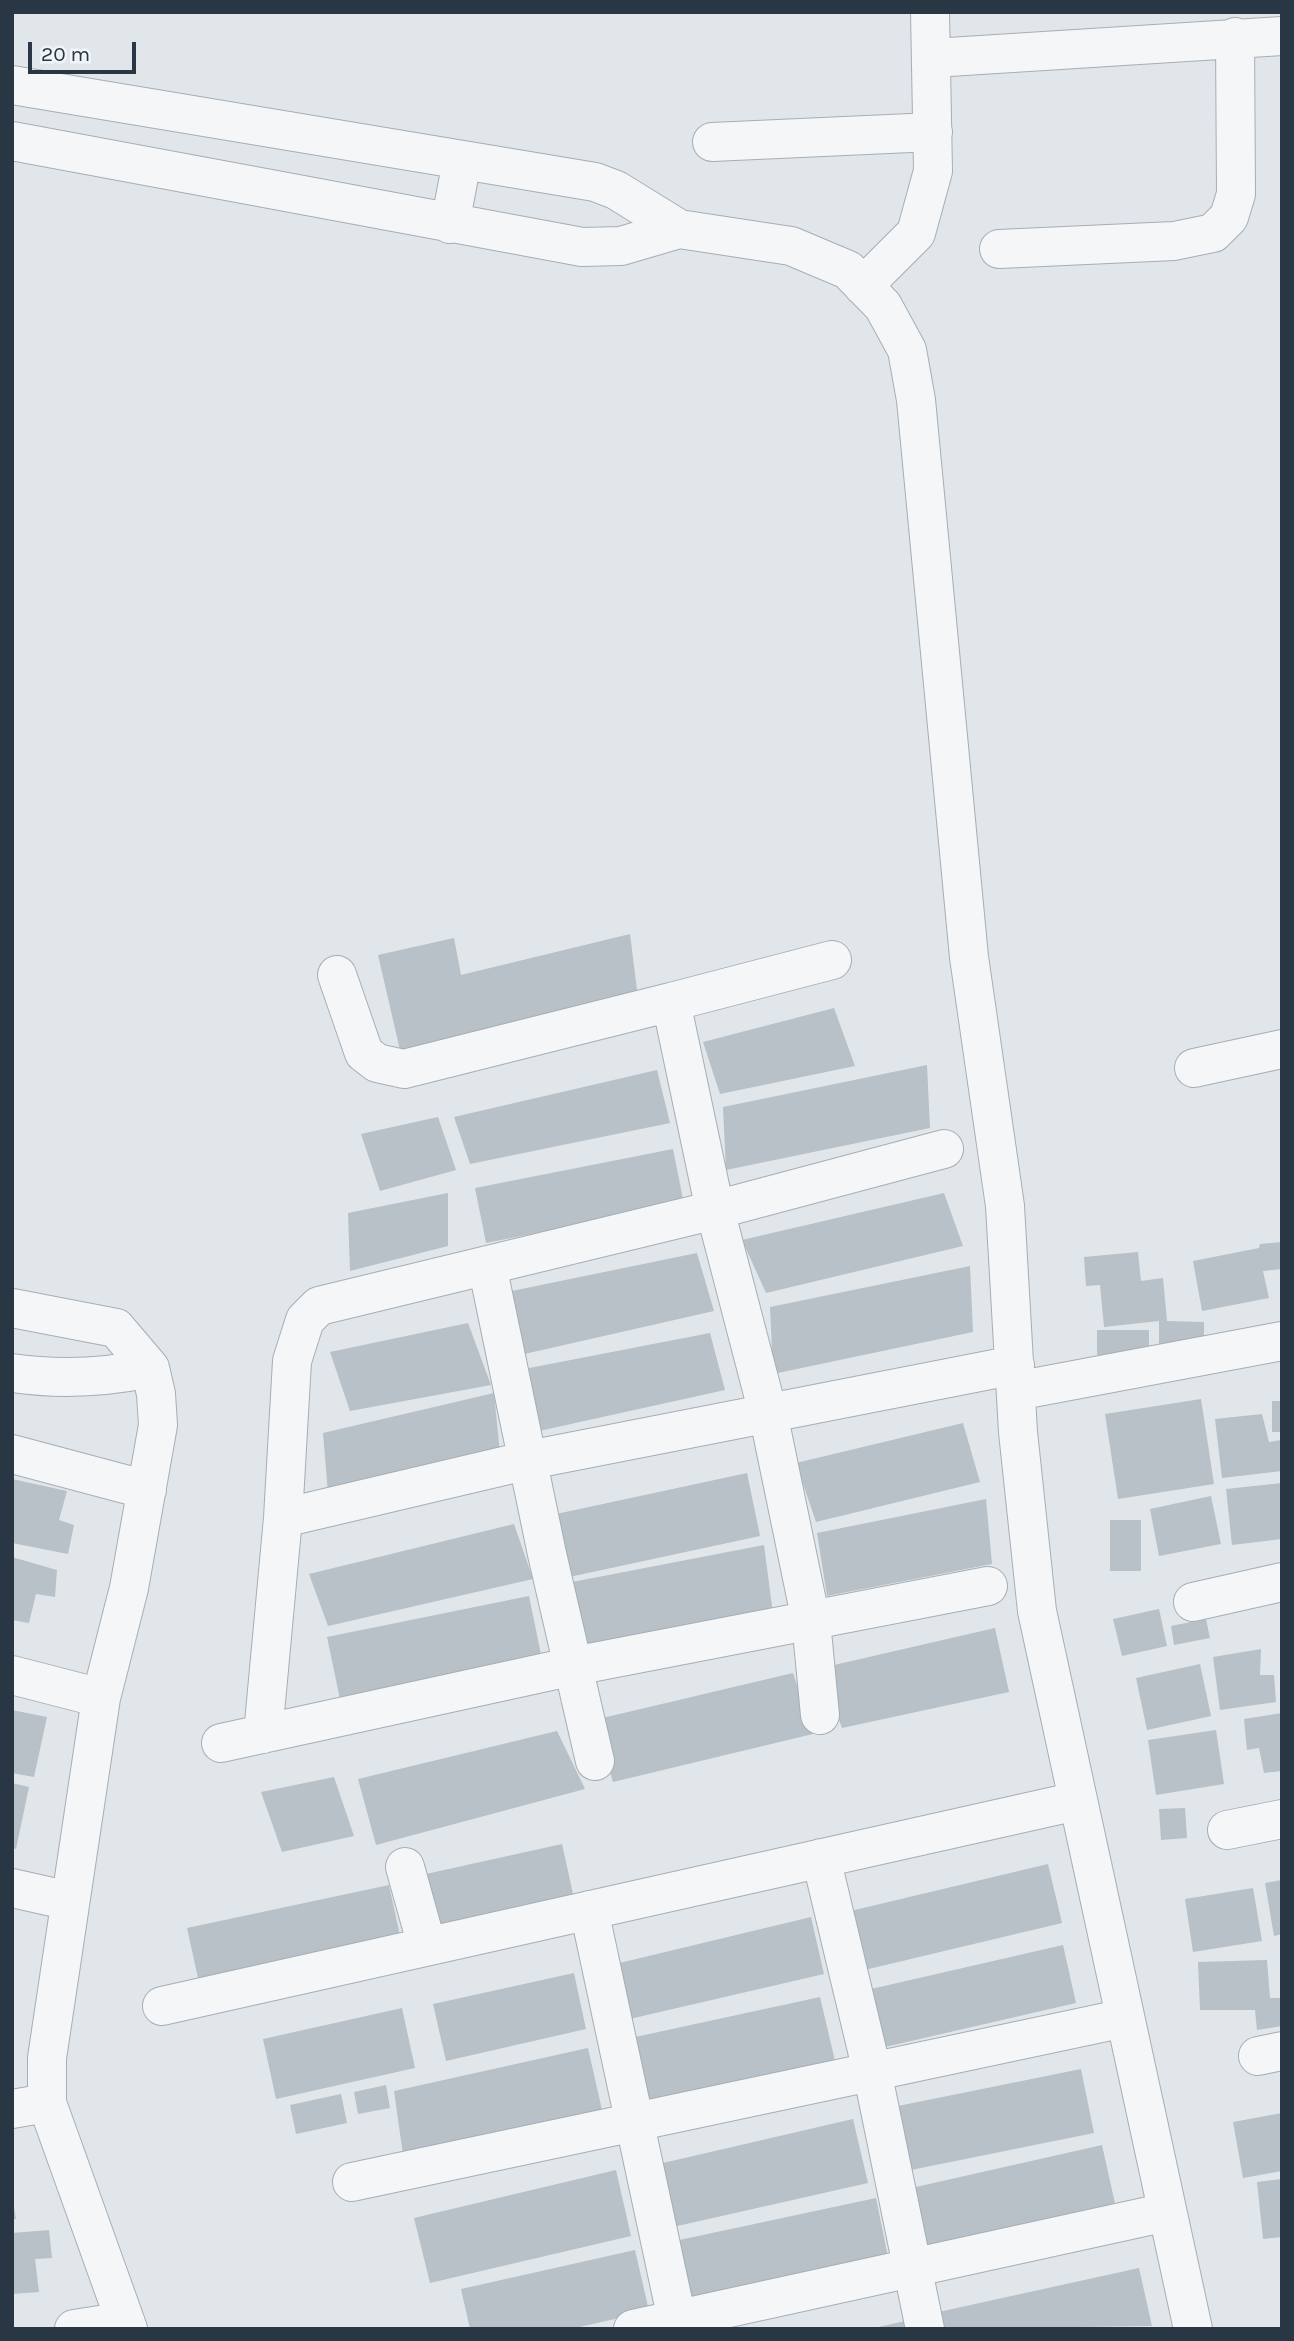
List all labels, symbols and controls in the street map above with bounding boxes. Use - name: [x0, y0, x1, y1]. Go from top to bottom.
- scale bar: [32, 28, 140, 72]
- text: 20 m: [41, 42, 90, 66]

